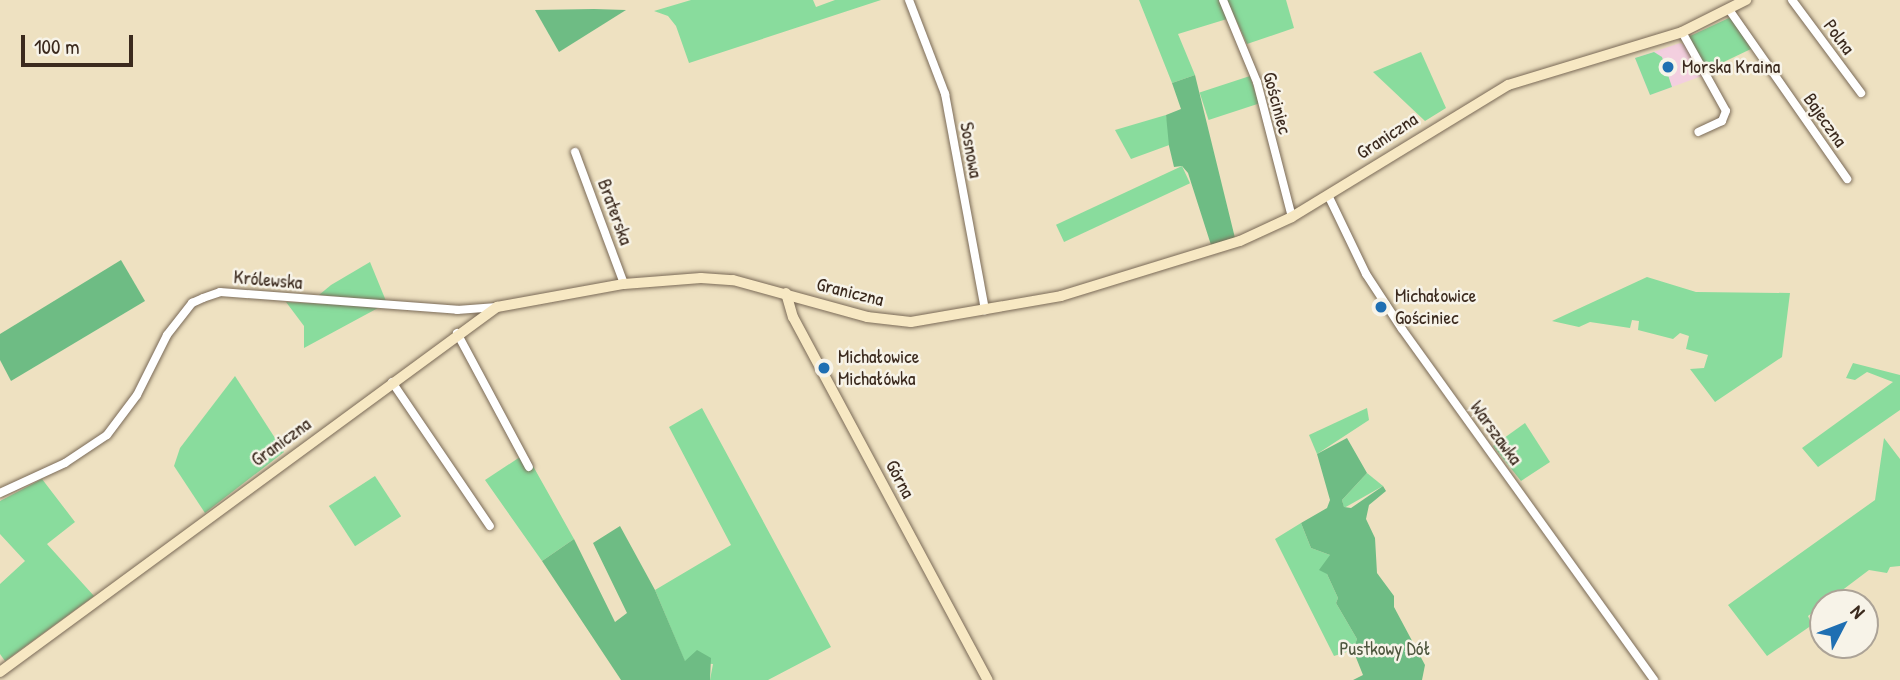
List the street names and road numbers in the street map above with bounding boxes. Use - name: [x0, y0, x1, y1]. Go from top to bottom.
- street label: Polna: [1818, 15, 1860, 59]
- street label: Gościniec: [1258, 69, 1296, 137]
- street label: Bajeczna: [1798, 89, 1852, 151]
- street label: Graniczna: [1352, 108, 1422, 164]
- street label: Sosnowa: [955, 120, 987, 180]
- street label: Braterska: [593, 176, 637, 248]
- street label: Królewska: [233, 266, 303, 294]
- street label: Graniczna: [814, 273, 886, 311]
- street label: Warszawka: [1465, 397, 1527, 469]
- street label: Graniczna: [247, 413, 315, 471]
- street label: Górna: [881, 456, 919, 502]

